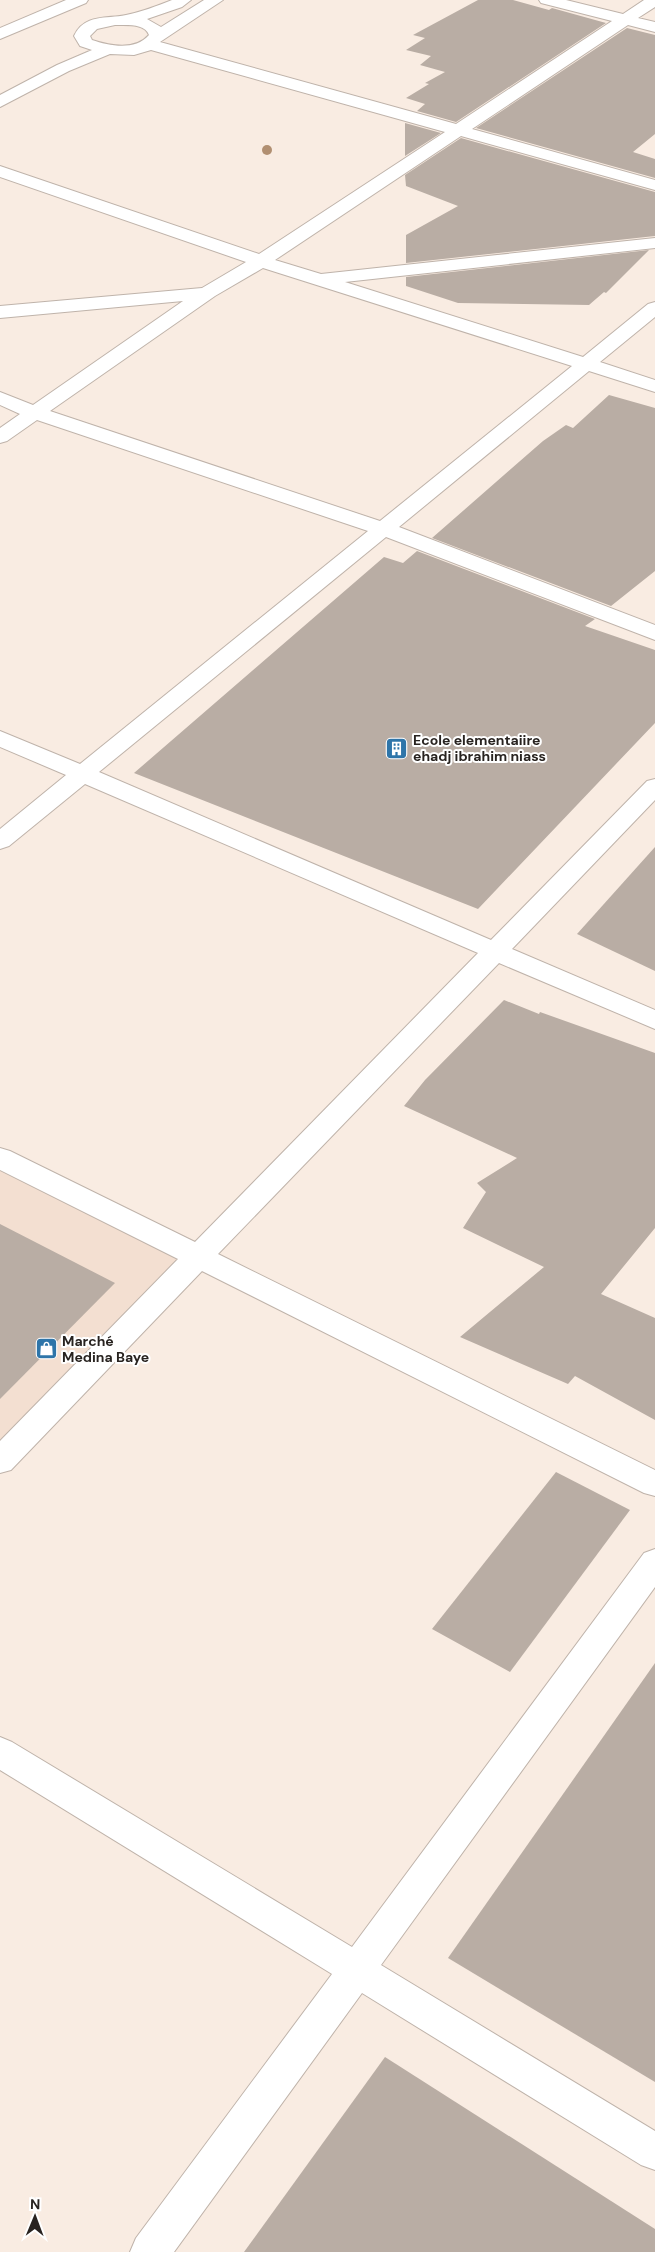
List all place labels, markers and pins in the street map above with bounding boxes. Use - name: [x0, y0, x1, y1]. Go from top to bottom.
- place label: Ecole elementaiire ehadj ibrahim niass: [413, 731, 546, 765]
- building icon: Ecole elementaiire ehadj ibrahim niass: [385, 736, 409, 760]
- place label: Marché Medina Baye: [62, 1332, 149, 1366]
- shop icon: Marché Medina Baye: [34, 1337, 58, 1361]

